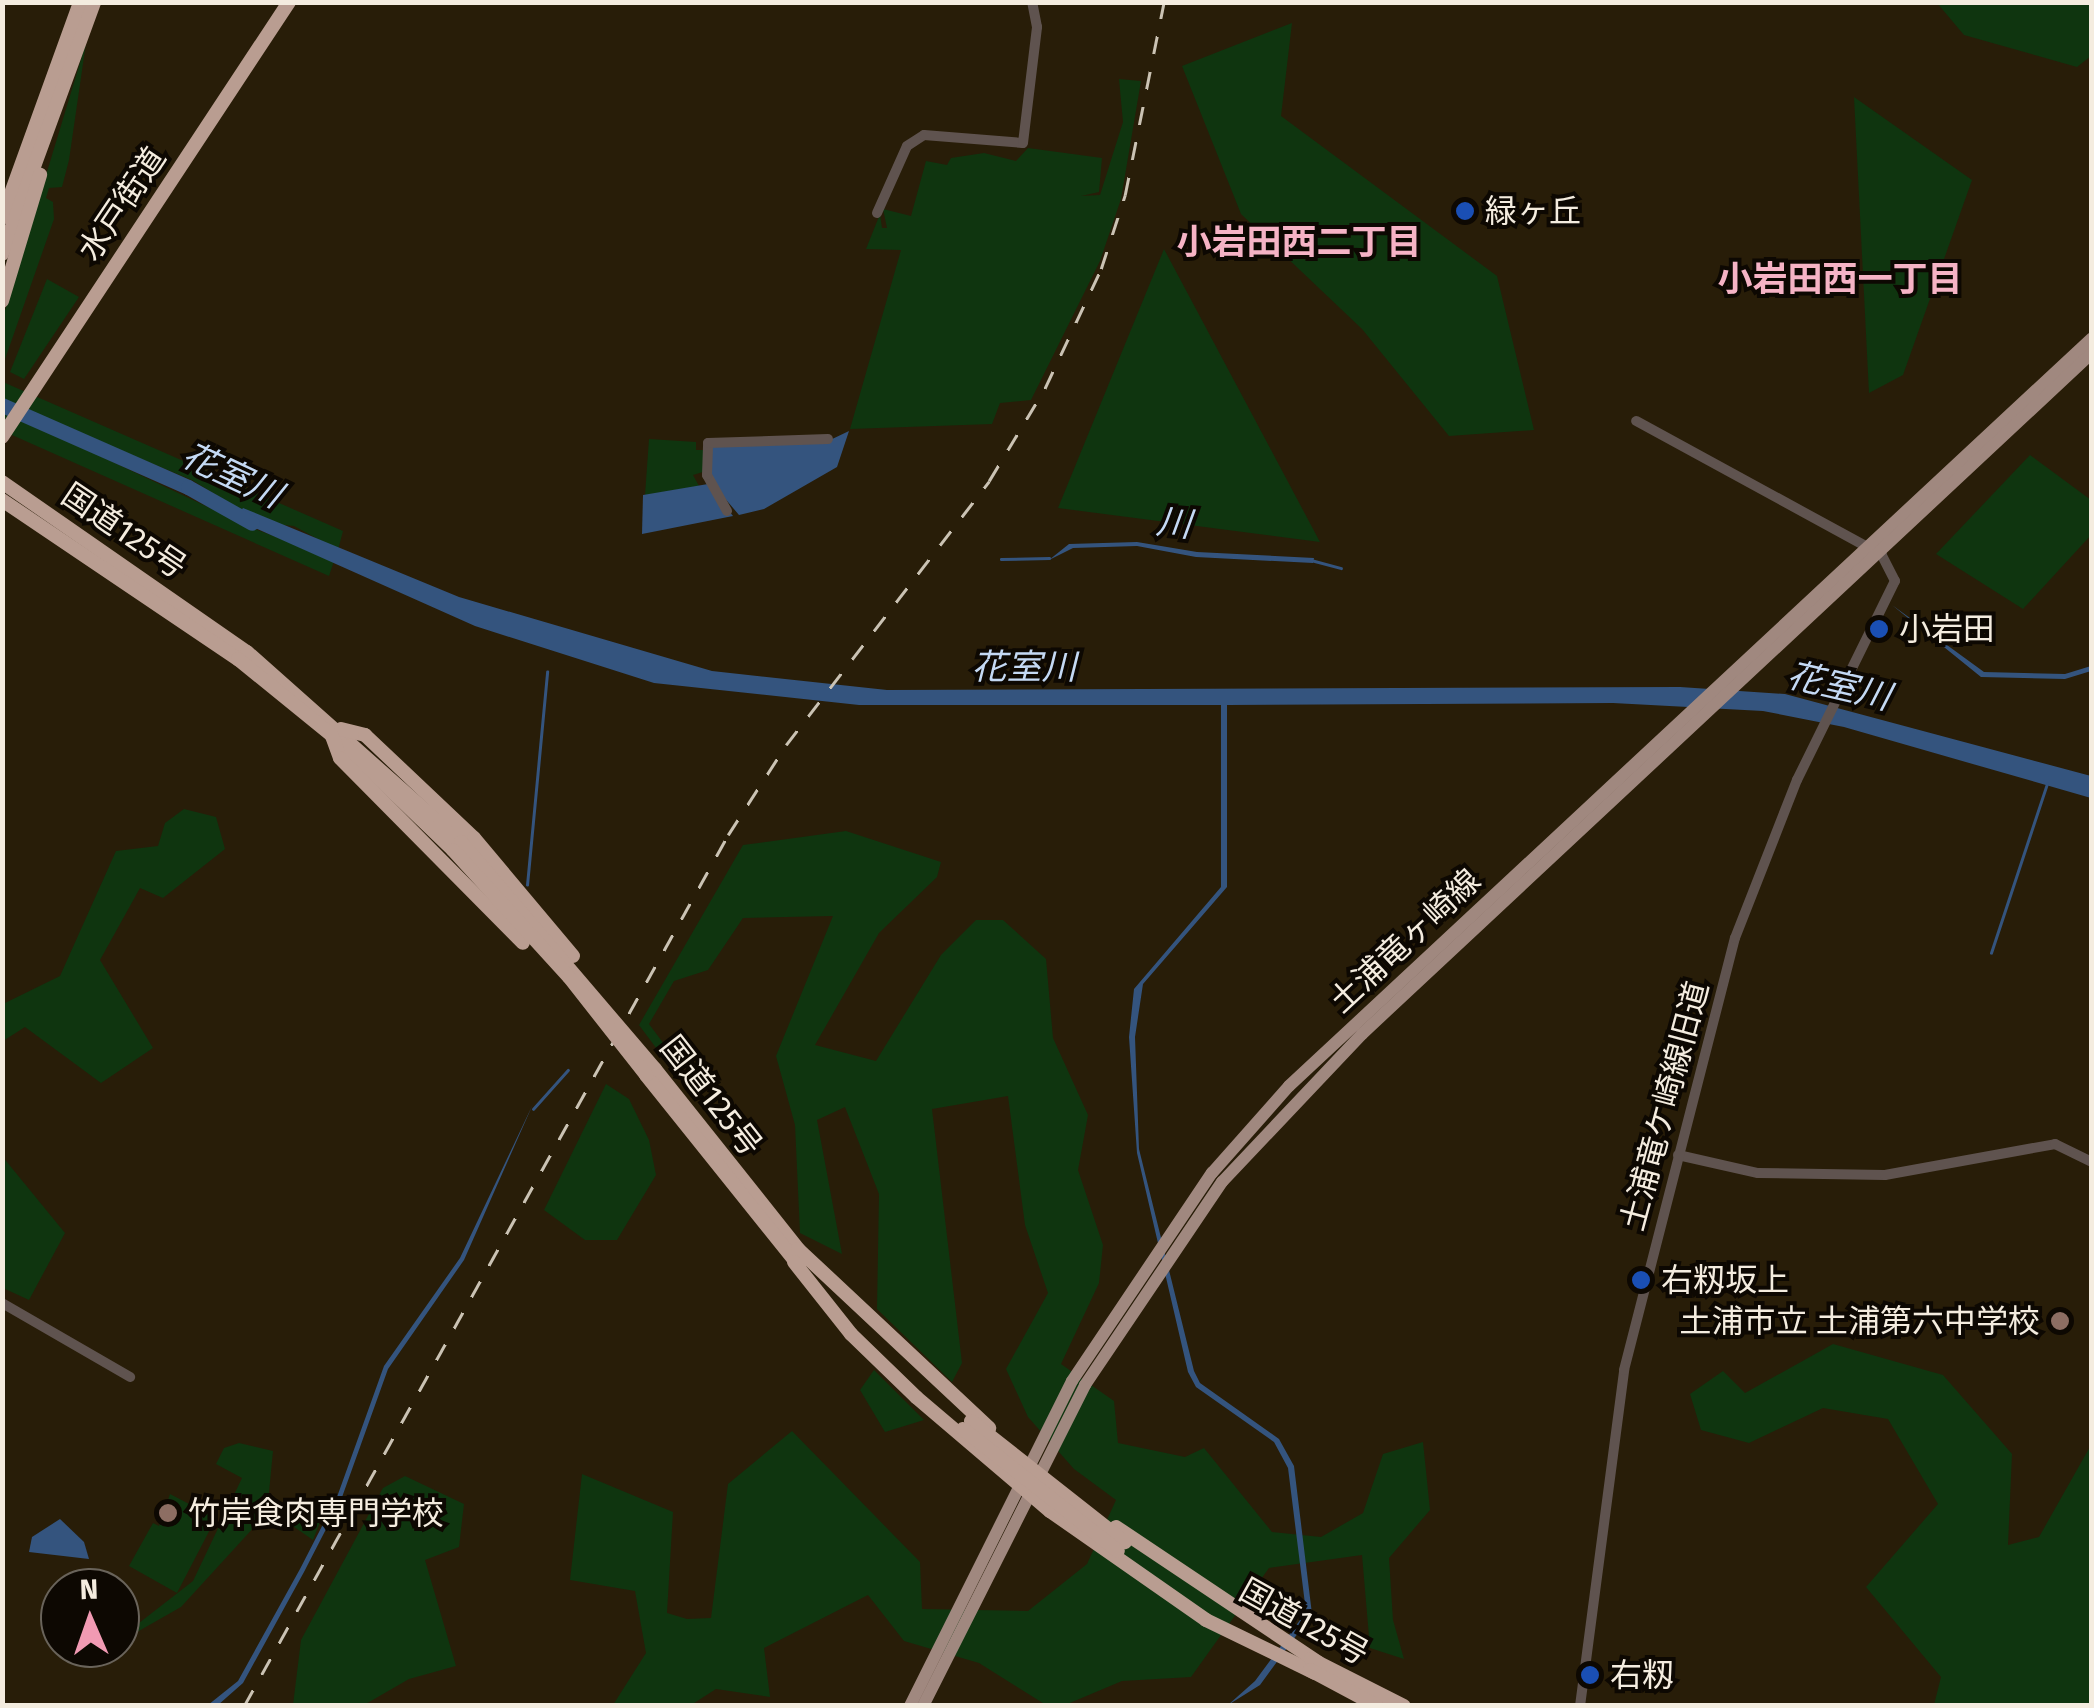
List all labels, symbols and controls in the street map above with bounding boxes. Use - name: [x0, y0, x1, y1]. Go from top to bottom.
- street label: 水戸街道: [70, 140, 174, 268]
- place label: 緑ヶ丘: [1485, 192, 1581, 230]
- marker: 緑ヶ丘: [1454, 200, 1476, 222]
- district label: 小岩田西二丁目: [1177, 221, 1421, 263]
- district label: 小岩田西一丁目: [1718, 258, 1962, 300]
- water label: 花室川: [176, 434, 288, 516]
- street label: 国道125号: [55, 475, 193, 587]
- water label: 川: [1154, 500, 1194, 546]
- place label: 小岩田: [1899, 610, 1995, 648]
- marker: 小岩田: [1868, 618, 1890, 640]
- water label: 花室川: [972, 646, 1076, 688]
- water label: 花室川: [1783, 654, 1895, 718]
- street label: 土浦竜ヶ崎線: [1322, 861, 1488, 1021]
- street label: 土浦竜ケ崎線旧道: [1613, 977, 1717, 1235]
- street label: 国道125号: [652, 1028, 770, 1164]
- place label: 右籾坂上: [1661, 1261, 1789, 1299]
- marker: 右籾坂上: [1630, 1269, 1652, 1291]
- place label: 土浦市立 土浦第六中学校: [1680, 1302, 2040, 1340]
- marker: 土浦市立 土浦第六中学校: [2049, 1310, 2071, 1332]
- place label: 竹岸食肉専門学校: [188, 1494, 444, 1532]
- marker: 竹岸食肉専門学校: [157, 1502, 179, 1524]
- north arrow: [40, 1568, 140, 1668]
- street label: 国道125号: [1233, 1571, 1375, 1673]
- text: N: [79, 1573, 99, 1606]
- place label: 右籾: [1610, 1656, 1674, 1694]
- marker: 右籾: [1579, 1664, 1601, 1686]

